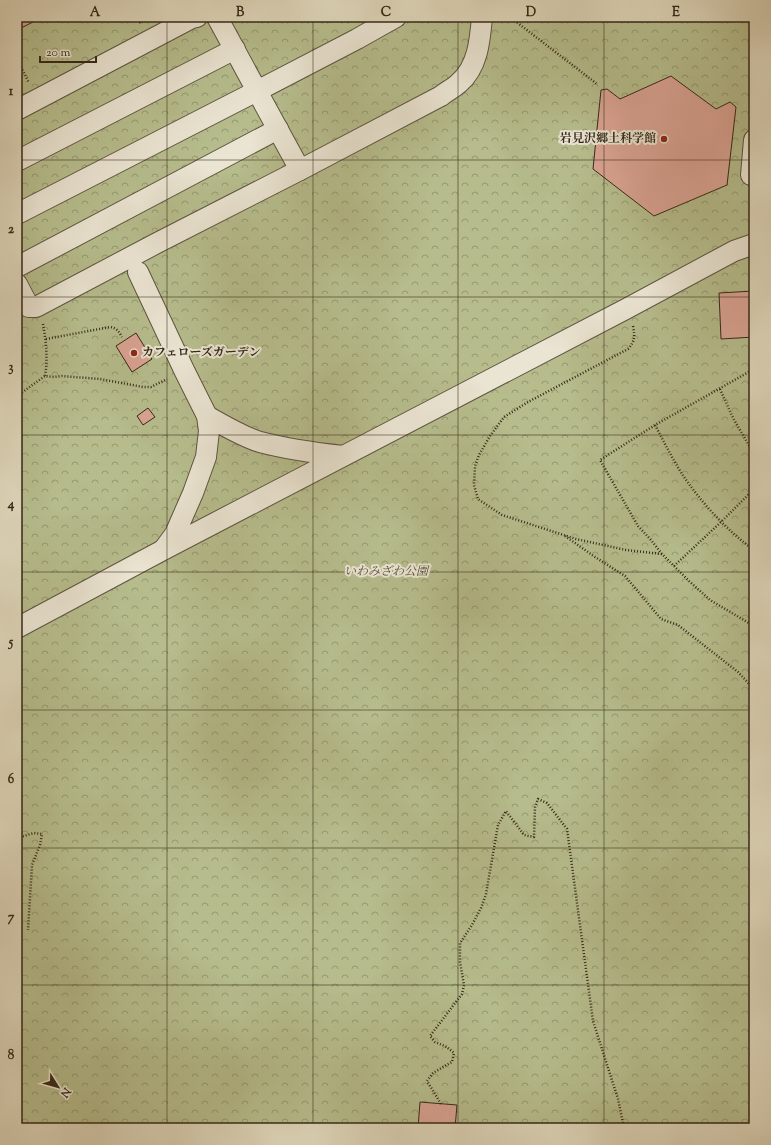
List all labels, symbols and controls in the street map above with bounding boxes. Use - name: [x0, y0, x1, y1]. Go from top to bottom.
- text: A: [90, 4, 101, 22]
- text: B: [236, 4, 245, 22]
- text: C: [381, 4, 391, 22]
- text: D: [526, 4, 536, 22]
- text: E: [672, 4, 680, 22]
- scale bar: [40, 38, 96, 64]
- text: 20 m: [46, 44, 71, 62]
- text: 1: [9, 83, 14, 101]
- place label: 岩見沢郷土科学館: [560, 130, 656, 148]
- marker: 岩見沢郷土科学館: [659, 134, 669, 144]
- text: 2: [8, 221, 15, 239]
- place label: カフェローズガーデン: [142, 344, 261, 362]
- marker: カフェローズガーデン: [129, 348, 139, 358]
- text: 3: [8, 359, 14, 377]
- text: 4: [7, 496, 15, 514]
- park label: いわみざわ公園: [344, 563, 430, 581]
- text: 5: [8, 634, 14, 652]
- text: 6: [8, 771, 15, 789]
- text: 7: [8, 909, 15, 927]
- text: 8: [8, 1047, 15, 1065]
- north arrow: [38, 1067, 78, 1107]
- text: N: [56, 1083, 75, 1101]

